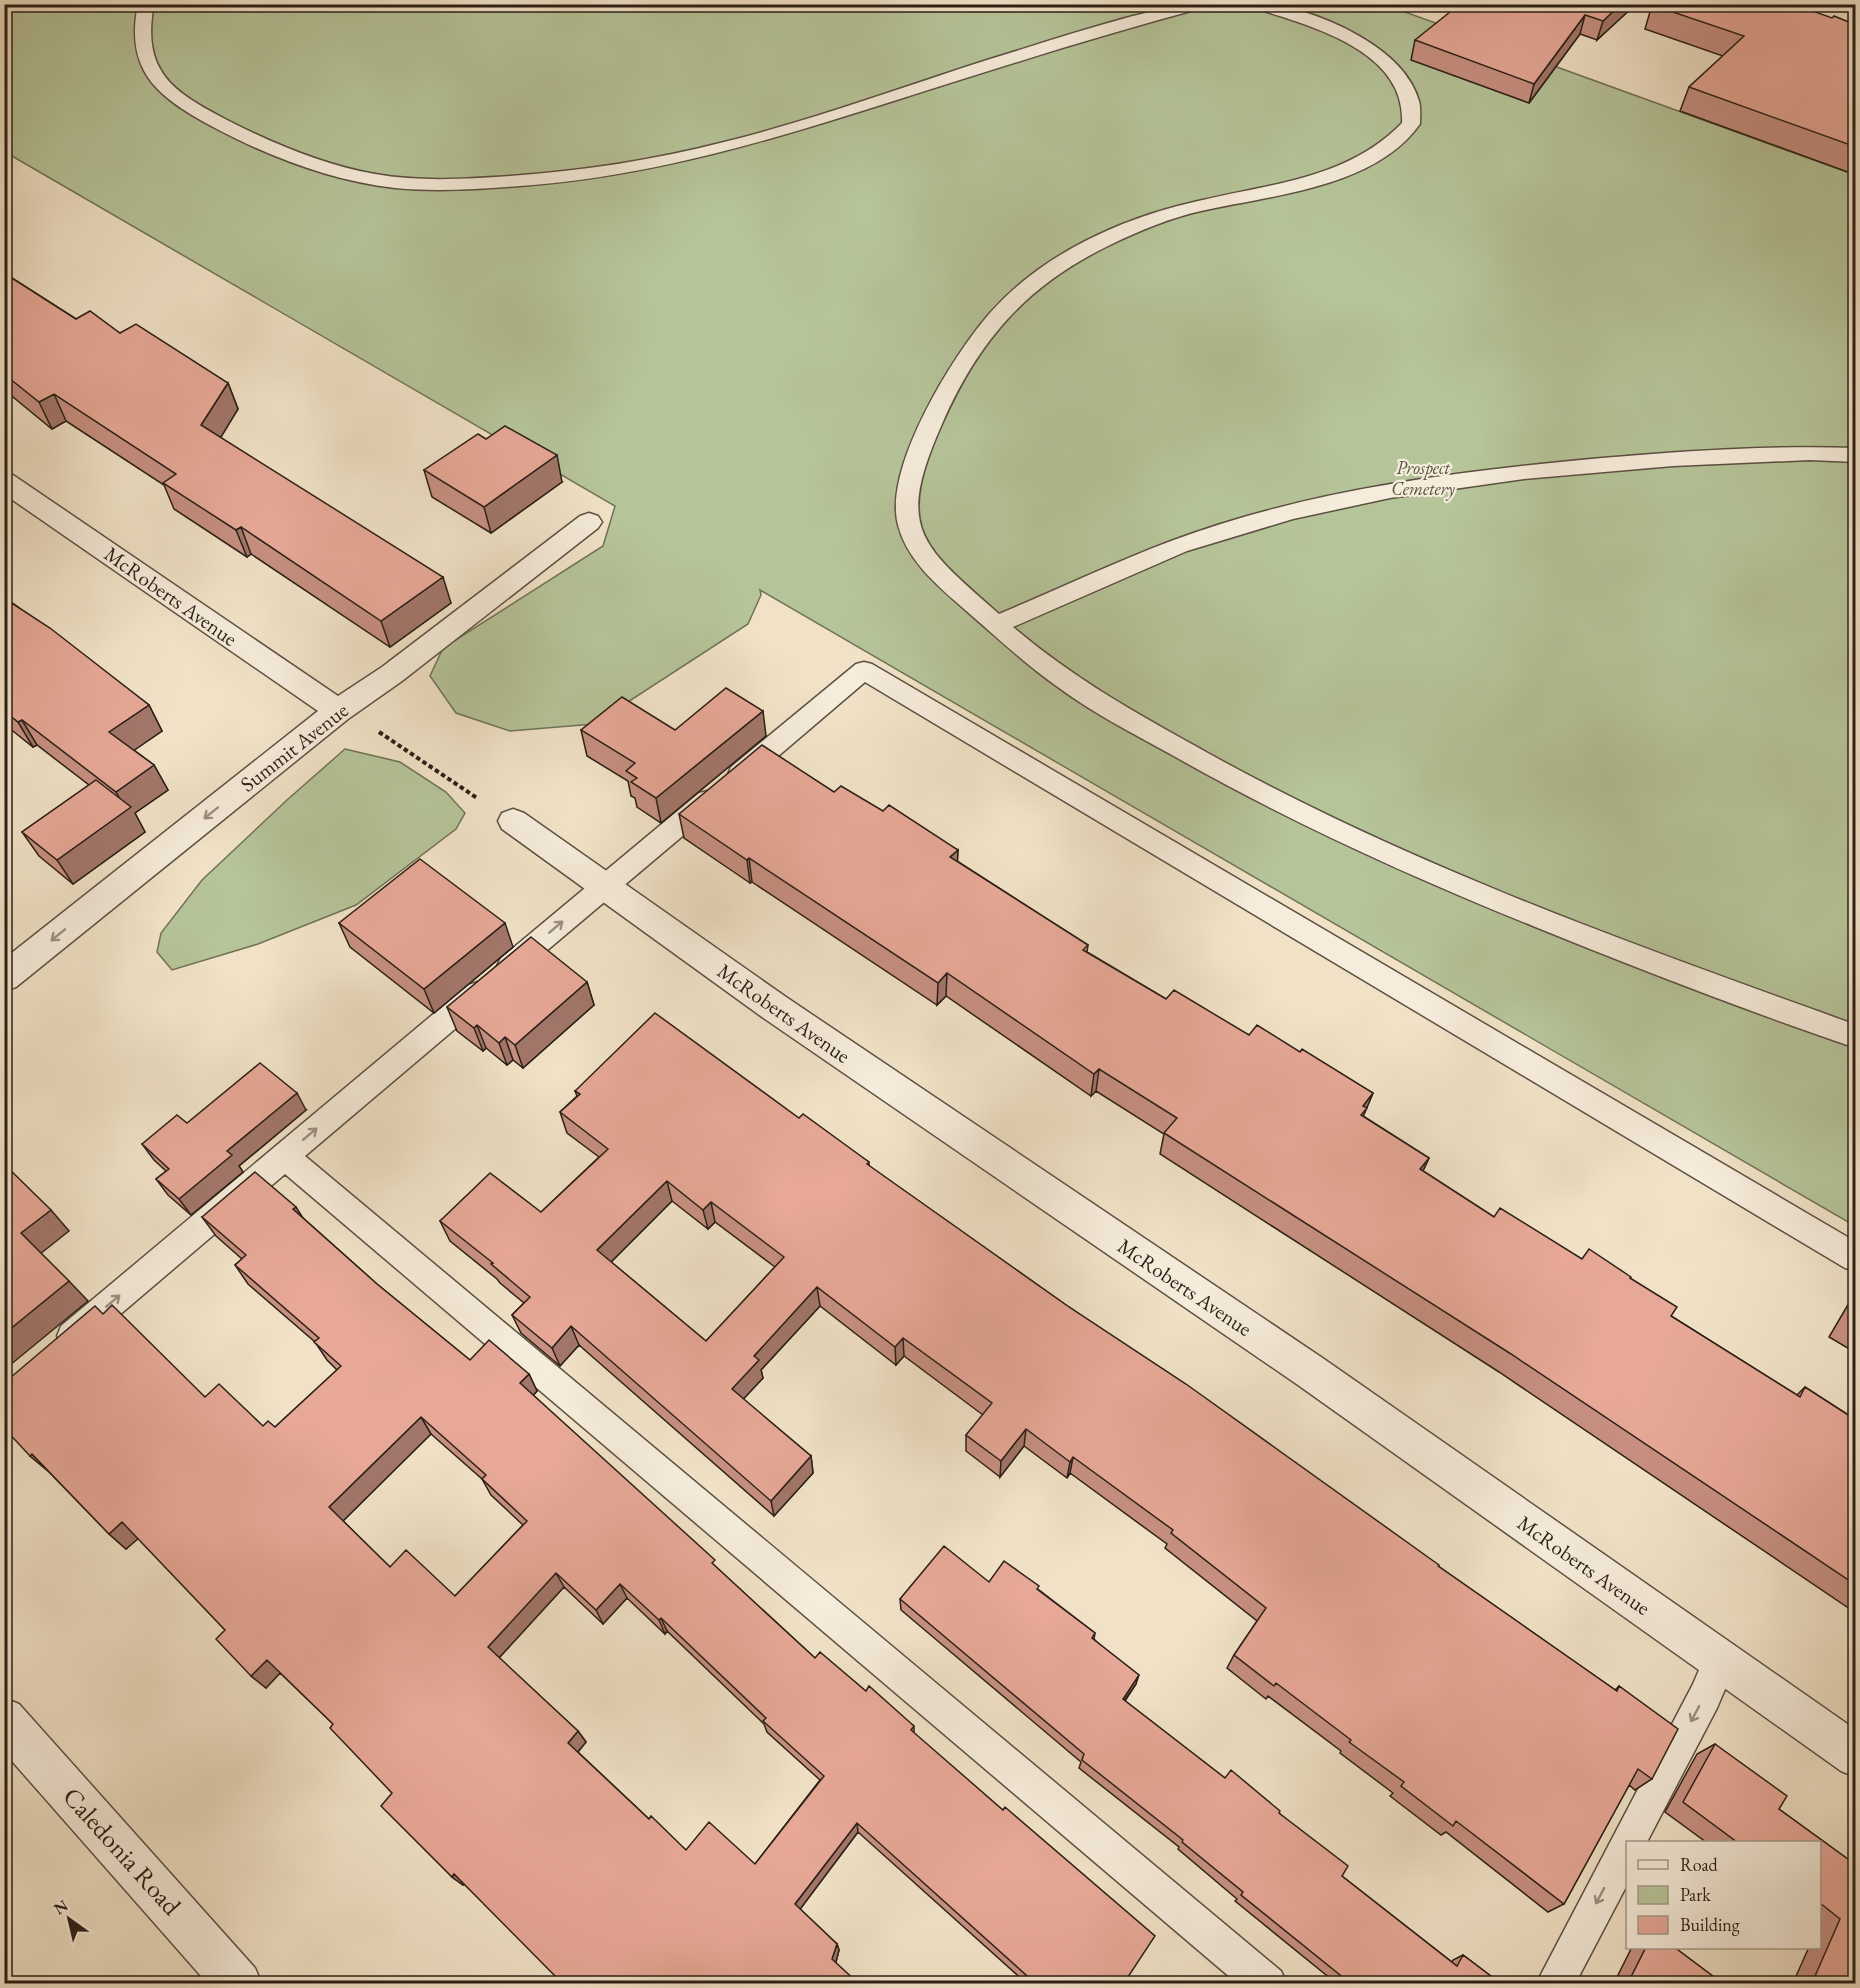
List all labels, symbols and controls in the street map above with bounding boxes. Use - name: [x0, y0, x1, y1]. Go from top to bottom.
- park label: Prospect Cemetery: [1391, 456, 1455, 501]
- street label: McRoberts Avenue: [99, 540, 243, 652]
- street label: Summit Avenue: [235, 696, 353, 798]
- one-way arrow: [203, 806, 219, 819]
- one-way arrow: [548, 920, 563, 934]
- one-way arrow: [51, 928, 67, 941]
- street label: McRoberts Avenue: [712, 957, 856, 1069]
- one-way arrow: [302, 1127, 318, 1140]
- street label: McRoberts Avenue: [1113, 1232, 1257, 1342]
- one-way arrow: [105, 1294, 121, 1307]
- street label: McRoberts Avenue: [1512, 1509, 1656, 1621]
- one-way arrow: [1689, 1705, 1701, 1723]
- street label: Caledonia Road: [55, 1780, 189, 1923]
- legend: [1626, 1841, 1821, 1949]
- text: Road: [1680, 1853, 1719, 1876]
- text: Park: [1680, 1883, 1711, 1906]
- one-way arrow: [1594, 1887, 1606, 1905]
- north arrow: [39, 1889, 99, 1949]
- text: N: [50, 1895, 72, 1919]
- text: Building: [1680, 1913, 1740, 1936]

